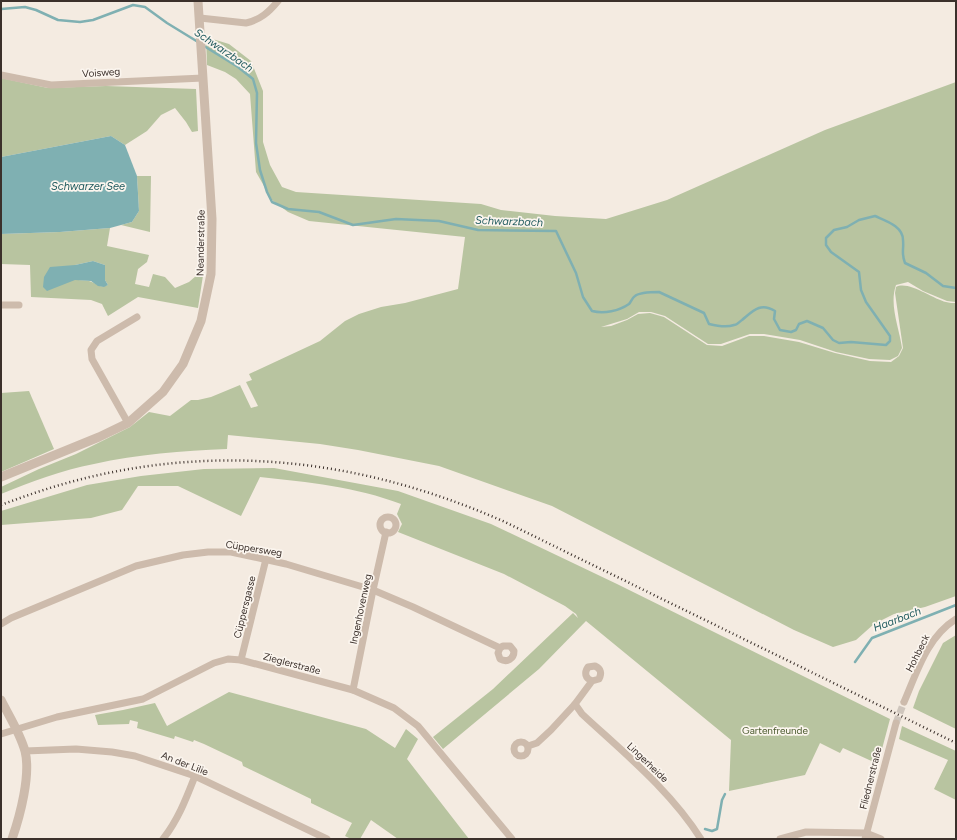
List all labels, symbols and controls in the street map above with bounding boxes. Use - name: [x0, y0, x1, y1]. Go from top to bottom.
- water label: Schwarzbach: [192, 26, 256, 75]
- street label: Voisweg: [81, 65, 121, 80]
- water label: Schwarzer See: [51, 180, 125, 193]
- street label: Neanderstraße: [193, 209, 208, 276]
- water label: Schwarzbach: [475, 214, 543, 229]
- street label: Cüppersweg: [225, 538, 283, 559]
- street label: Ingenhovenweg: [347, 573, 374, 645]
- street label: Cüppersgasse: [230, 574, 259, 640]
- water label: Haarbach: [872, 604, 923, 634]
- street label: Hohbeck: [902, 632, 932, 674]
- street label: Zieglerstraße: [262, 650, 323, 678]
- park label: Gartenfreunde: [742, 724, 808, 737]
- street label: Lingerheide: [624, 739, 671, 786]
- street label: Fliednerstraße: [856, 745, 885, 811]
- street label: An der Lilie: [159, 749, 211, 779]

